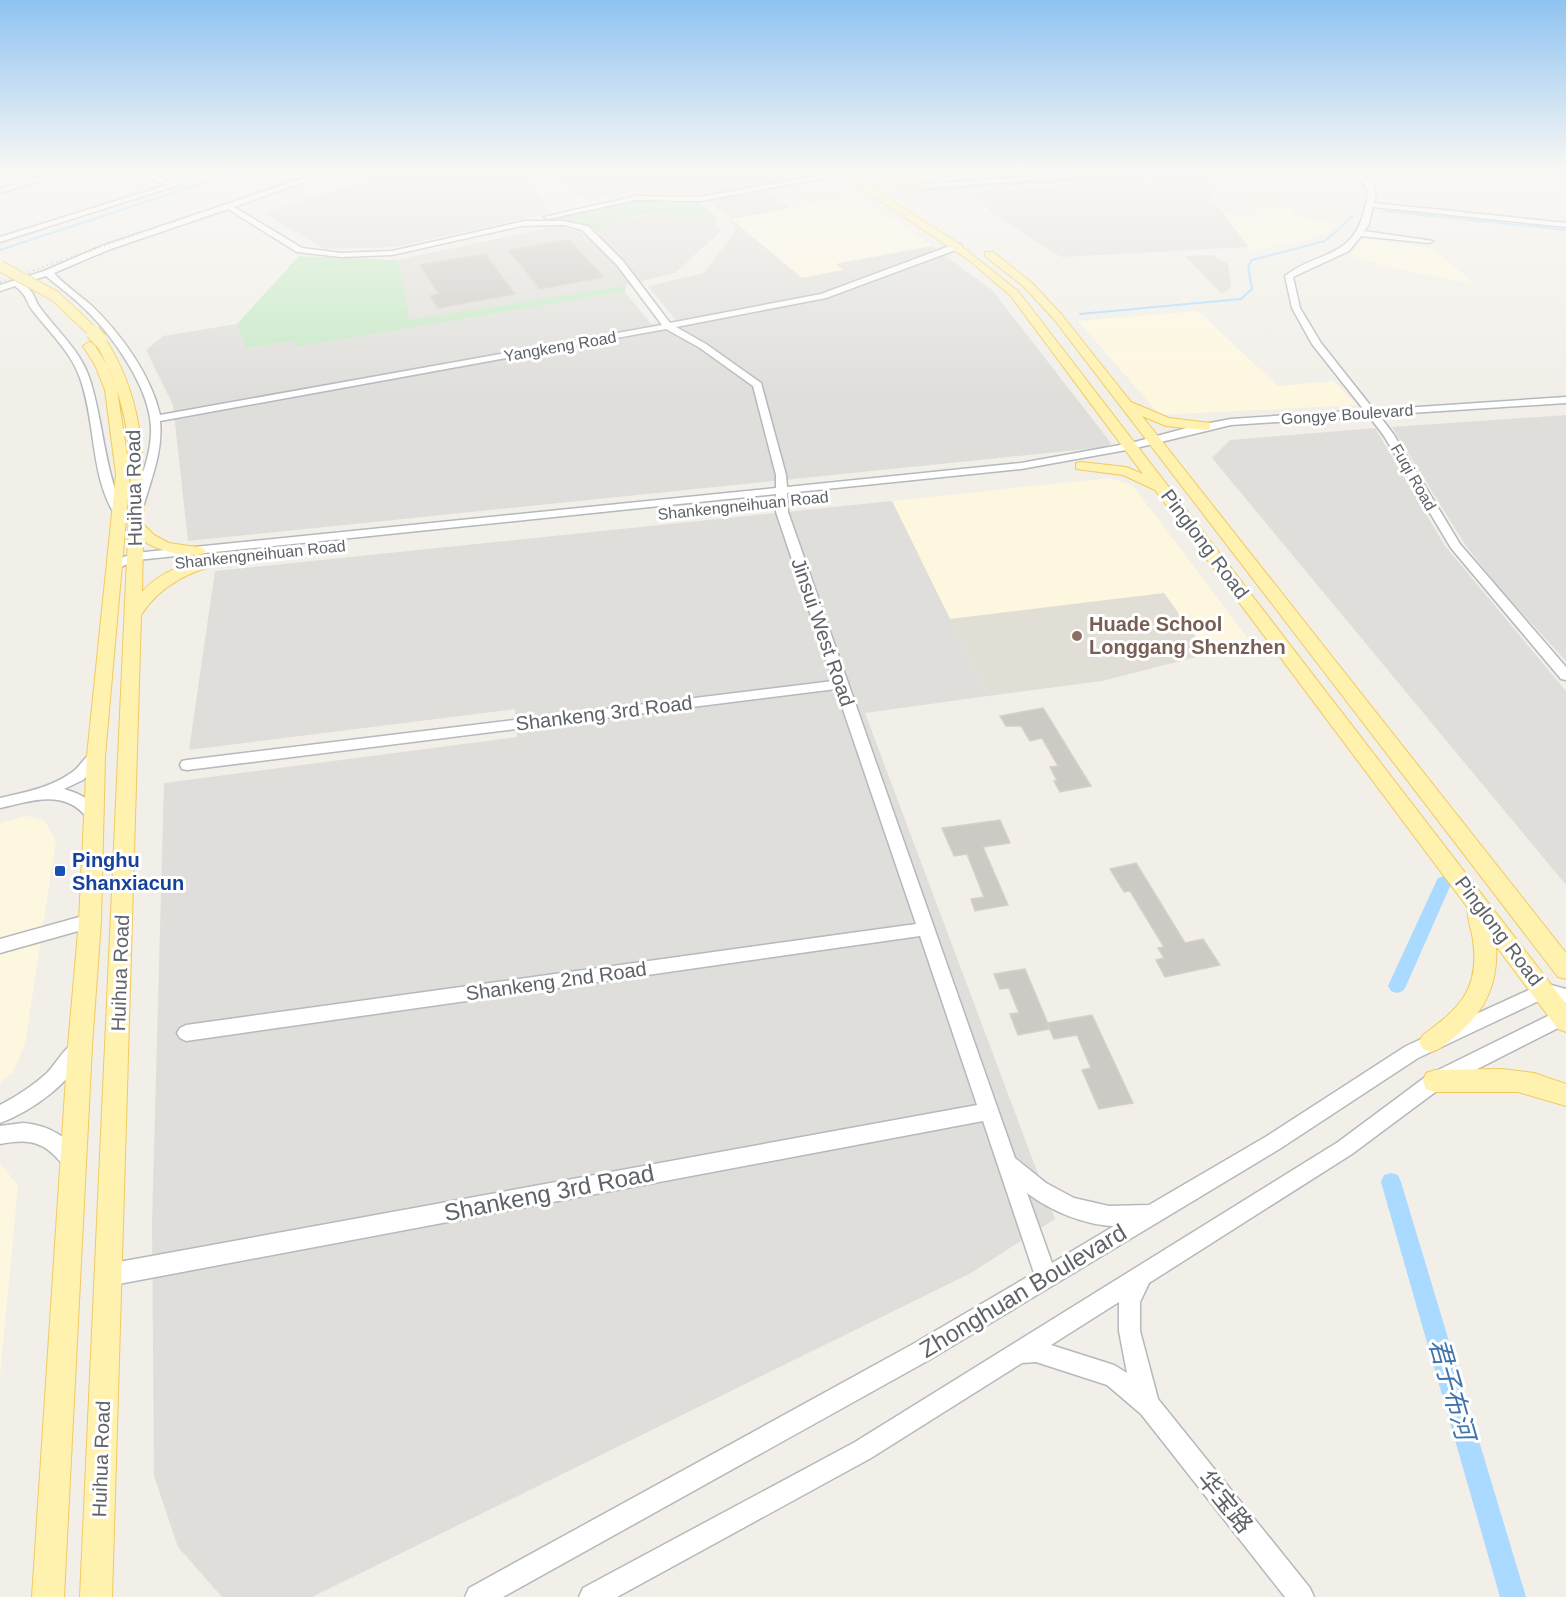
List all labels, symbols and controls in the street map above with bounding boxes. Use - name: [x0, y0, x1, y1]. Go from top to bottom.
- street label: Yangkeng Road: [503, 328, 617, 365]
- street label: Gongye Boulevard: [1280, 401, 1414, 428]
- street label: Huihua Road: [122, 429, 146, 547]
- street label: Fuqi Road: [1388, 441, 1439, 513]
- street label: Pinglong Road: [1157, 485, 1253, 603]
- street label: Shankengneihuan Road: [657, 488, 829, 523]
- street label: Shankengneihuan Road: [174, 537, 346, 572]
- street label: Jinsui West Road: [787, 555, 859, 709]
- place label: Huade School Longgang Shenzhen: [1089, 613, 1286, 658]
- marker: Huade School Longgang Shenzhen: [1070, 629, 1084, 643]
- street label: Shankeng 3rd Road: [514, 691, 694, 735]
- place label: Pinghu Shanxiacun: [72, 849, 184, 894]
- marker: Pinghu Shanxiacun: [53, 864, 67, 878]
- street label: Pinglong Road: [1451, 872, 1547, 990]
- street label: Huihua Road: [107, 914, 133, 1032]
- street label: Shankeng 2nd Road: [464, 957, 648, 1005]
- street label: Shankeng 3rd Road: [442, 1159, 656, 1226]
- street label: Zhonghuan Boulevard: [915, 1218, 1131, 1363]
- water label: 君子布河: [1423, 1335, 1482, 1448]
- street label: Huihua Road: [88, 1400, 114, 1518]
- street label: 华宝路: [1192, 1465, 1259, 1538]

